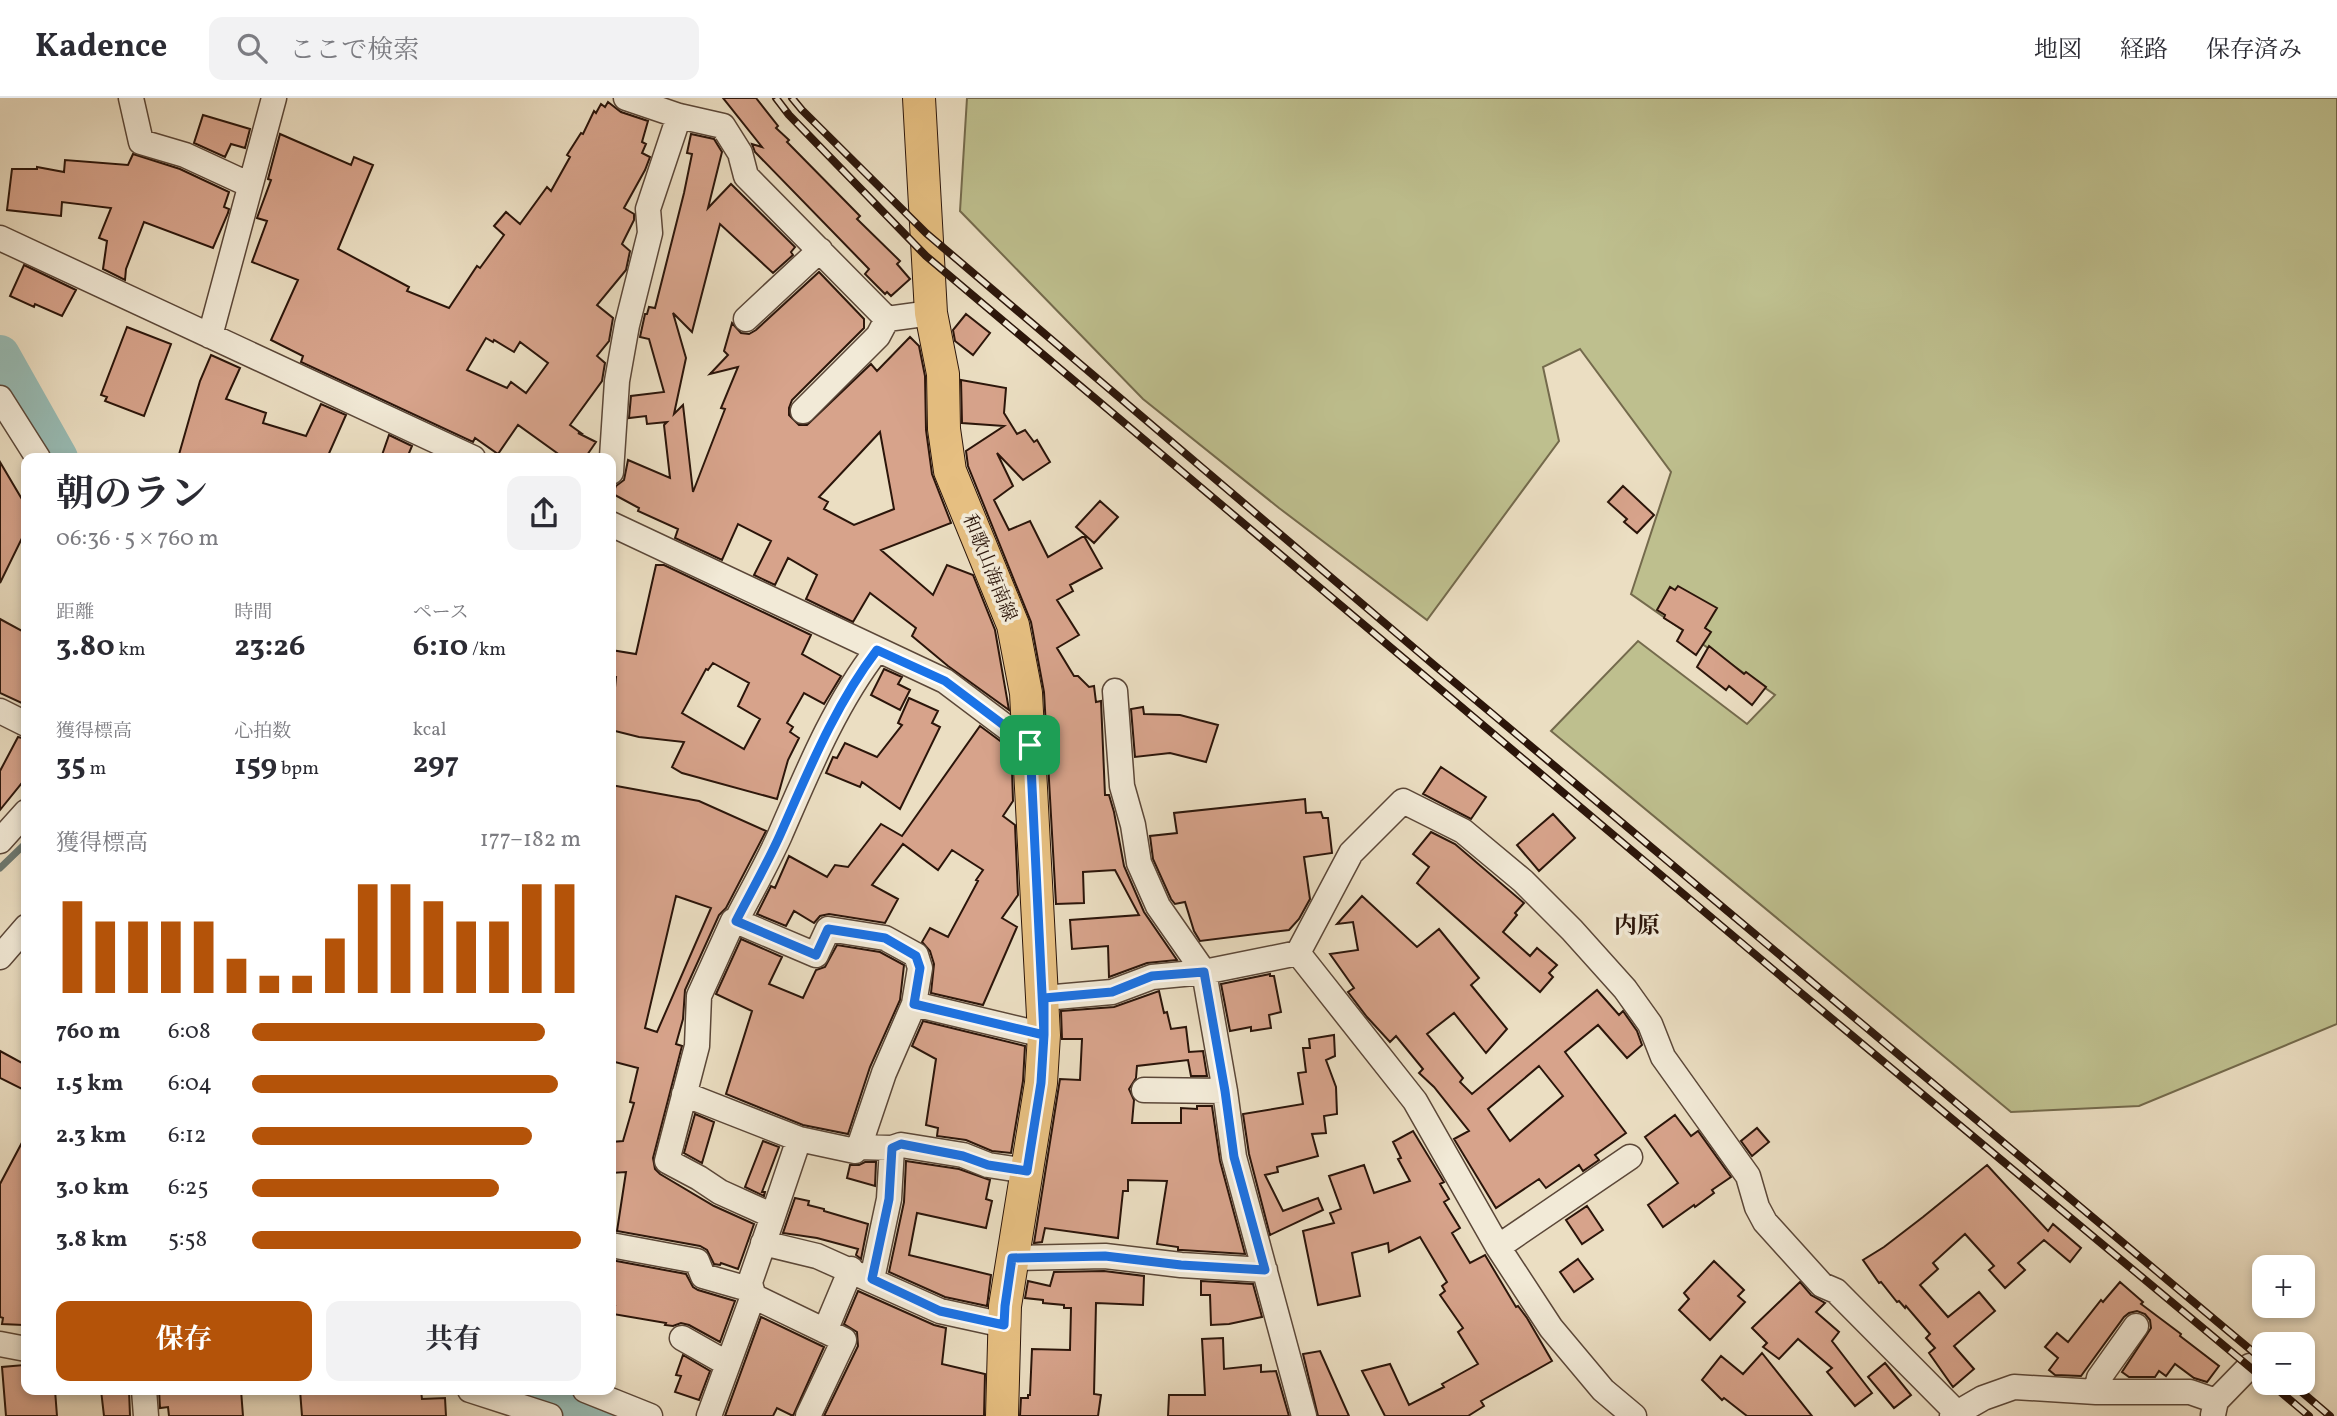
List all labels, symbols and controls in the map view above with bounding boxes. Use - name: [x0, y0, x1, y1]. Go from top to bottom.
- search box: [209, 17, 699, 80]
- text: Kadence: [35, 25, 167, 71]
- icon: search: [233, 29, 271, 67]
- text: ここで検索: [289, 33, 419, 69]
- text: 地図: [2034, 34, 2082, 68]
- text: 経路: [2120, 34, 2168, 68]
- text: 保存済み: [2206, 34, 2302, 68]
- text: 朝のラン: [56, 470, 208, 523]
- button: share: [507, 476, 581, 550]
- street label: 和歌山海南線: [956, 510, 1022, 626]
- text: 06:36 · 5 × 760 m: [56, 523, 219, 555]
- text: 距離: [56, 600, 94, 626]
- text: 時間: [234, 600, 272, 626]
- text: ペース: [413, 600, 469, 626]
- text: 3.80: [56, 626, 115, 668]
- text: 23:26: [234, 626, 305, 668]
- text: 6:10: [413, 626, 468, 668]
- text: km: [115, 637, 146, 663]
- text: /km: [468, 637, 506, 663]
- pin: [1000, 715, 1060, 775]
- text: kcal: [413, 717, 446, 743]
- text: 獲得標高: [56, 719, 132, 745]
- text: 心拍数: [234, 719, 291, 745]
- icon: arrive: [1011, 726, 1049, 764]
- text: 297: [413, 743, 459, 785]
- text: 35: [56, 745, 86, 787]
- text: 159: [234, 745, 277, 787]
- text: m: [86, 756, 106, 782]
- text: bpm: [277, 756, 319, 782]
- text: 177–182 m: [480, 824, 581, 856]
- text: 獲得標高: [56, 828, 148, 860]
- district label: 内原: [1614, 911, 1660, 943]
- text: 760 m: [56, 1016, 120, 1048]
- text: 6:08: [168, 1016, 211, 1048]
- text: 1.5 km: [56, 1068, 123, 1100]
- text: 6:04: [168, 1068, 212, 1100]
- text: 2.3 km: [56, 1120, 127, 1152]
- text: 6:12: [168, 1120, 206, 1152]
- text: 3.0 km: [56, 1172, 129, 1204]
- text: 6:25: [168, 1172, 208, 1204]
- text: 3.8 km: [56, 1224, 128, 1256]
- text: 5:58: [168, 1224, 207, 1256]
- map controls: [2252, 1255, 2315, 1395]
- button: +: [2252, 1255, 2315, 1318]
- button: 保存: [56, 1301, 312, 1381]
- button: 共有: [326, 1301, 581, 1381]
- button: −: [2252, 1332, 2315, 1395]

